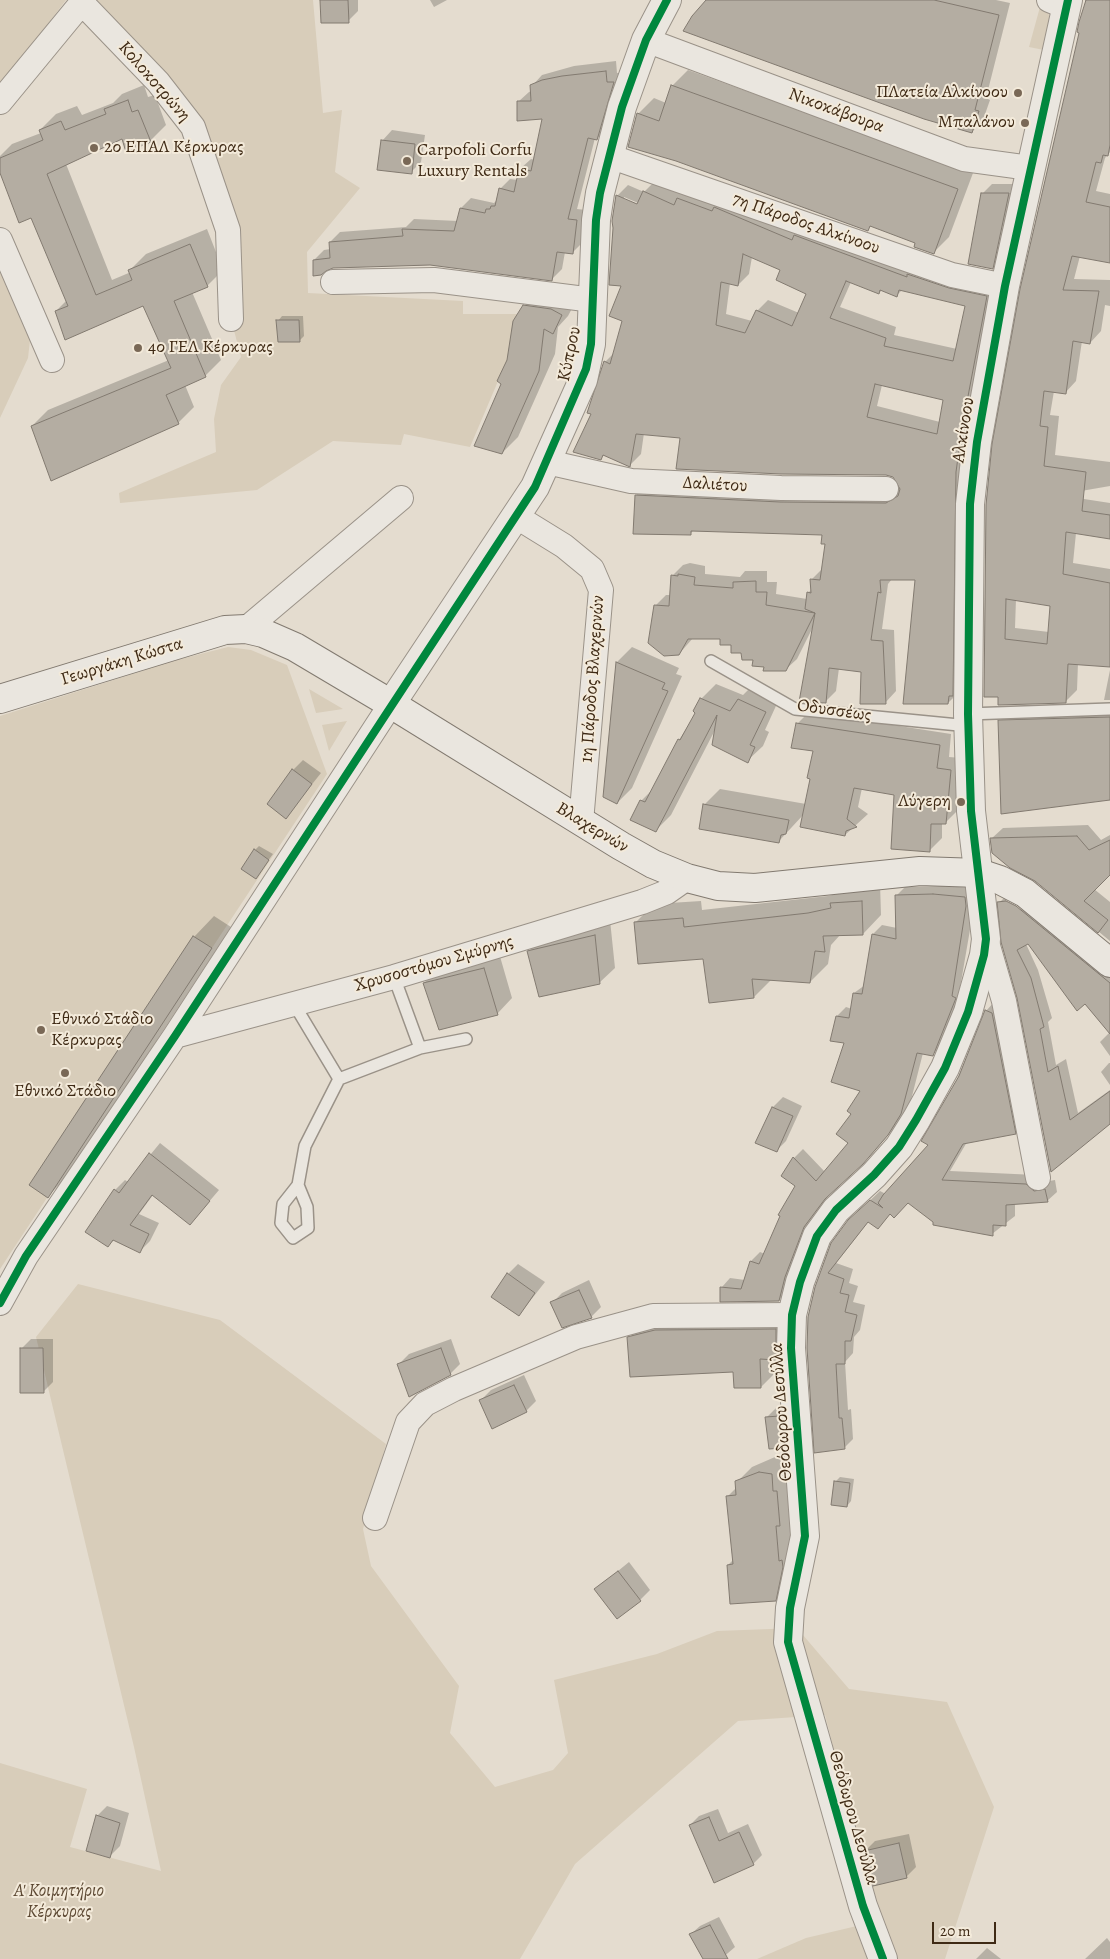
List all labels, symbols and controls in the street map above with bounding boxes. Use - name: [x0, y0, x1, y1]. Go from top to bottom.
- street label: Κολοκοτρώνη: [113, 37, 195, 127]
- place label: ΠΛατεία Αλκίνοου: [876, 82, 1008, 104]
- street label: Νικοκάβουρα: [785, 84, 887, 138]
- marker: ΠΛατεία Αλκίνοου: [1012, 87, 1024, 99]
- place label: Μπαλάνου: [938, 112, 1015, 134]
- marker: Μπαλάνου: [1019, 117, 1031, 129]
- place label: 2ο ΕΠΑΛ Κέρκυρας: [104, 137, 244, 159]
- place label: Carpofoli Corfu Luxury Rentals: [417, 140, 532, 182]
- marker: 2ο ΕΠΑΛ Κέρκυρας: [88, 142, 100, 154]
- marker: Carpofoli Corfu Luxury Rentals: [401, 155, 413, 167]
- street label: 7η Πάροδος Αλκίνοου: [729, 189, 883, 259]
- street label: Κύπρου: [554, 324, 586, 384]
- place label: 4ο ΓΕΛ Κέρκυρας: [148, 337, 273, 359]
- marker: 4ο ΓΕΛ Κέρκυρας: [132, 342, 144, 354]
- street label: Αλκίνοου: [948, 396, 980, 464]
- street label: Δαλιέτου: [682, 473, 748, 497]
- street label: 1η Πάροδος Βλαχερνών: [576, 595, 610, 763]
- street label: Γεωργάκη Κώστα: [58, 633, 186, 691]
- street label: Οδυσσέως: [796, 695, 872, 727]
- place label: Λύγερη: [898, 791, 951, 813]
- marker: Λύγερη: [955, 796, 967, 808]
- street label: Βλαχερνών: [552, 798, 632, 858]
- street label: Χρυσοστόμου Σμύρνης: [352, 931, 516, 997]
- place label: Εθνικό Στάδιο Κέρκυρας: [51, 1009, 153, 1052]
- marker: Εθνικό Στάδιο Κέρκυρας: [35, 1024, 47, 1036]
- marker: Εθνικό Στάδιο: [59, 1067, 71, 1079]
- place label: Εθνικό Στάδιο: [14, 1081, 116, 1103]
- street label: Θεόδωρου Δεσύλλα: [766, 1342, 798, 1482]
- street label: Θεόδωρου Δεσύλλα: [824, 1748, 882, 1888]
- park label: Α' Κοιμητήριο Κέρκυρας: [14, 1881, 104, 1924]
- scale bar: [935, 1912, 999, 1944]
- text: 20 m: [940, 1921, 971, 1941]

